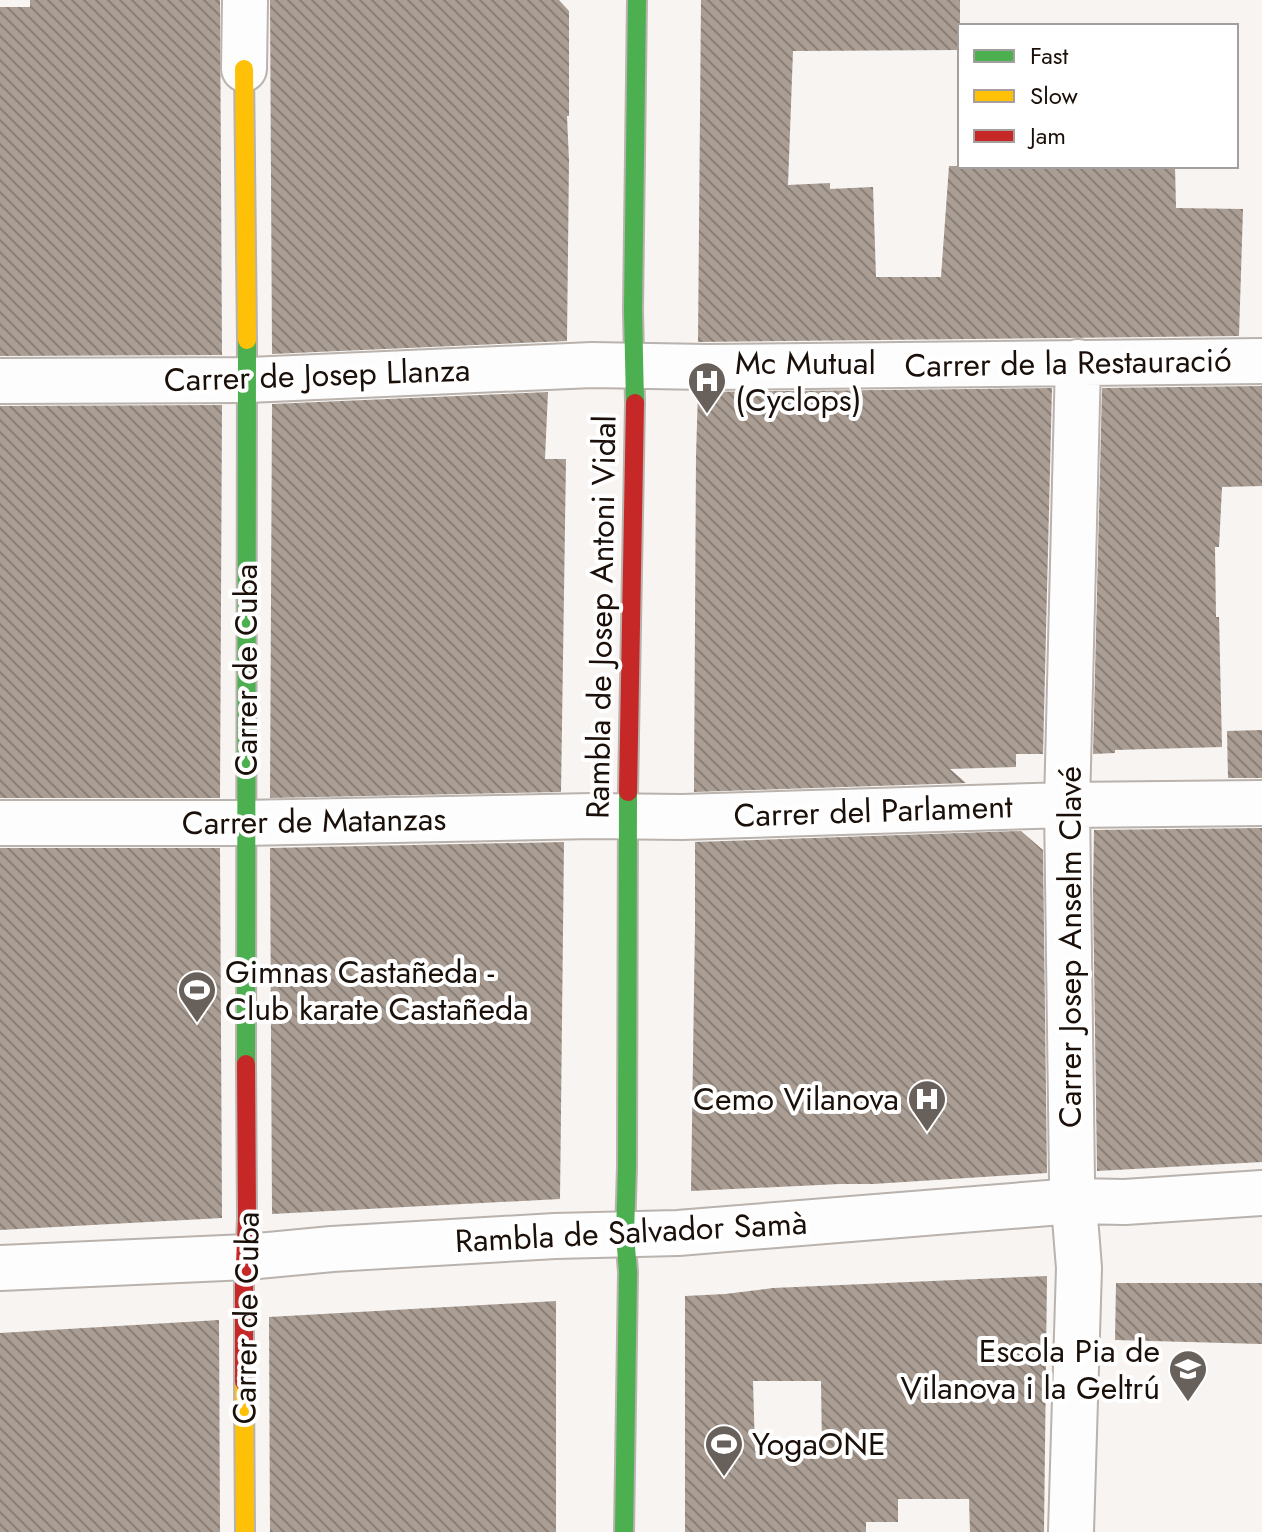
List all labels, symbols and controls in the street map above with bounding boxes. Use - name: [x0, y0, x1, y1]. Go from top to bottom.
- legend: [958, 24, 1238, 168]
- text: Fast: [1030, 38, 1068, 73]
- text: Slow: [1030, 78, 1078, 113]
- text: Jam: [1027, 118, 1066, 153]
- street label: Carrer de la Restauració: [904, 337, 1232, 389]
- place label: Mc Mutual (Cyclops): [735, 340, 876, 423]
- street label: Carrer de Josep Llanza: [163, 347, 471, 403]
- hospital icon: Mc Mutual (Cyclops): [686, 360, 728, 415]
- street label: Rambla de Josep Antoni Vidal: [574, 415, 628, 819]
- street label: Carrer de Cuba: [223, 564, 269, 776]
- street label: Carrer Josep Anselm Clavé: [1047, 766, 1093, 1128]
- street label: Carrer del Parlament: [733, 783, 1014, 839]
- street label: Carrer de Matanzas: [181, 796, 447, 846]
- place label: Gimnas Castañeda - Club karate Castañeda: [225, 949, 529, 1032]
- sports icon: Gimnas Castañeda - Club karate Castañeda: [176, 969, 218, 1024]
- place label: Cemo Vilanova: [693, 1076, 899, 1122]
- hospital icon: Cemo Vilanova: [906, 1078, 948, 1133]
- street label: Rambla de Salvador Samà: [454, 1200, 808, 1264]
- street label: Carrer de Cuba: [221, 1211, 271, 1425]
- place label: Escola Pia de Vilanova i la Geltrú: [901, 1328, 1160, 1411]
- school or university icon: Escola Pia de Vilanova i la Geltrú: [1167, 1348, 1209, 1403]
- place label: YogaONE: [752, 1421, 886, 1467]
- sports icon: YogaONE: [703, 1423, 745, 1478]

